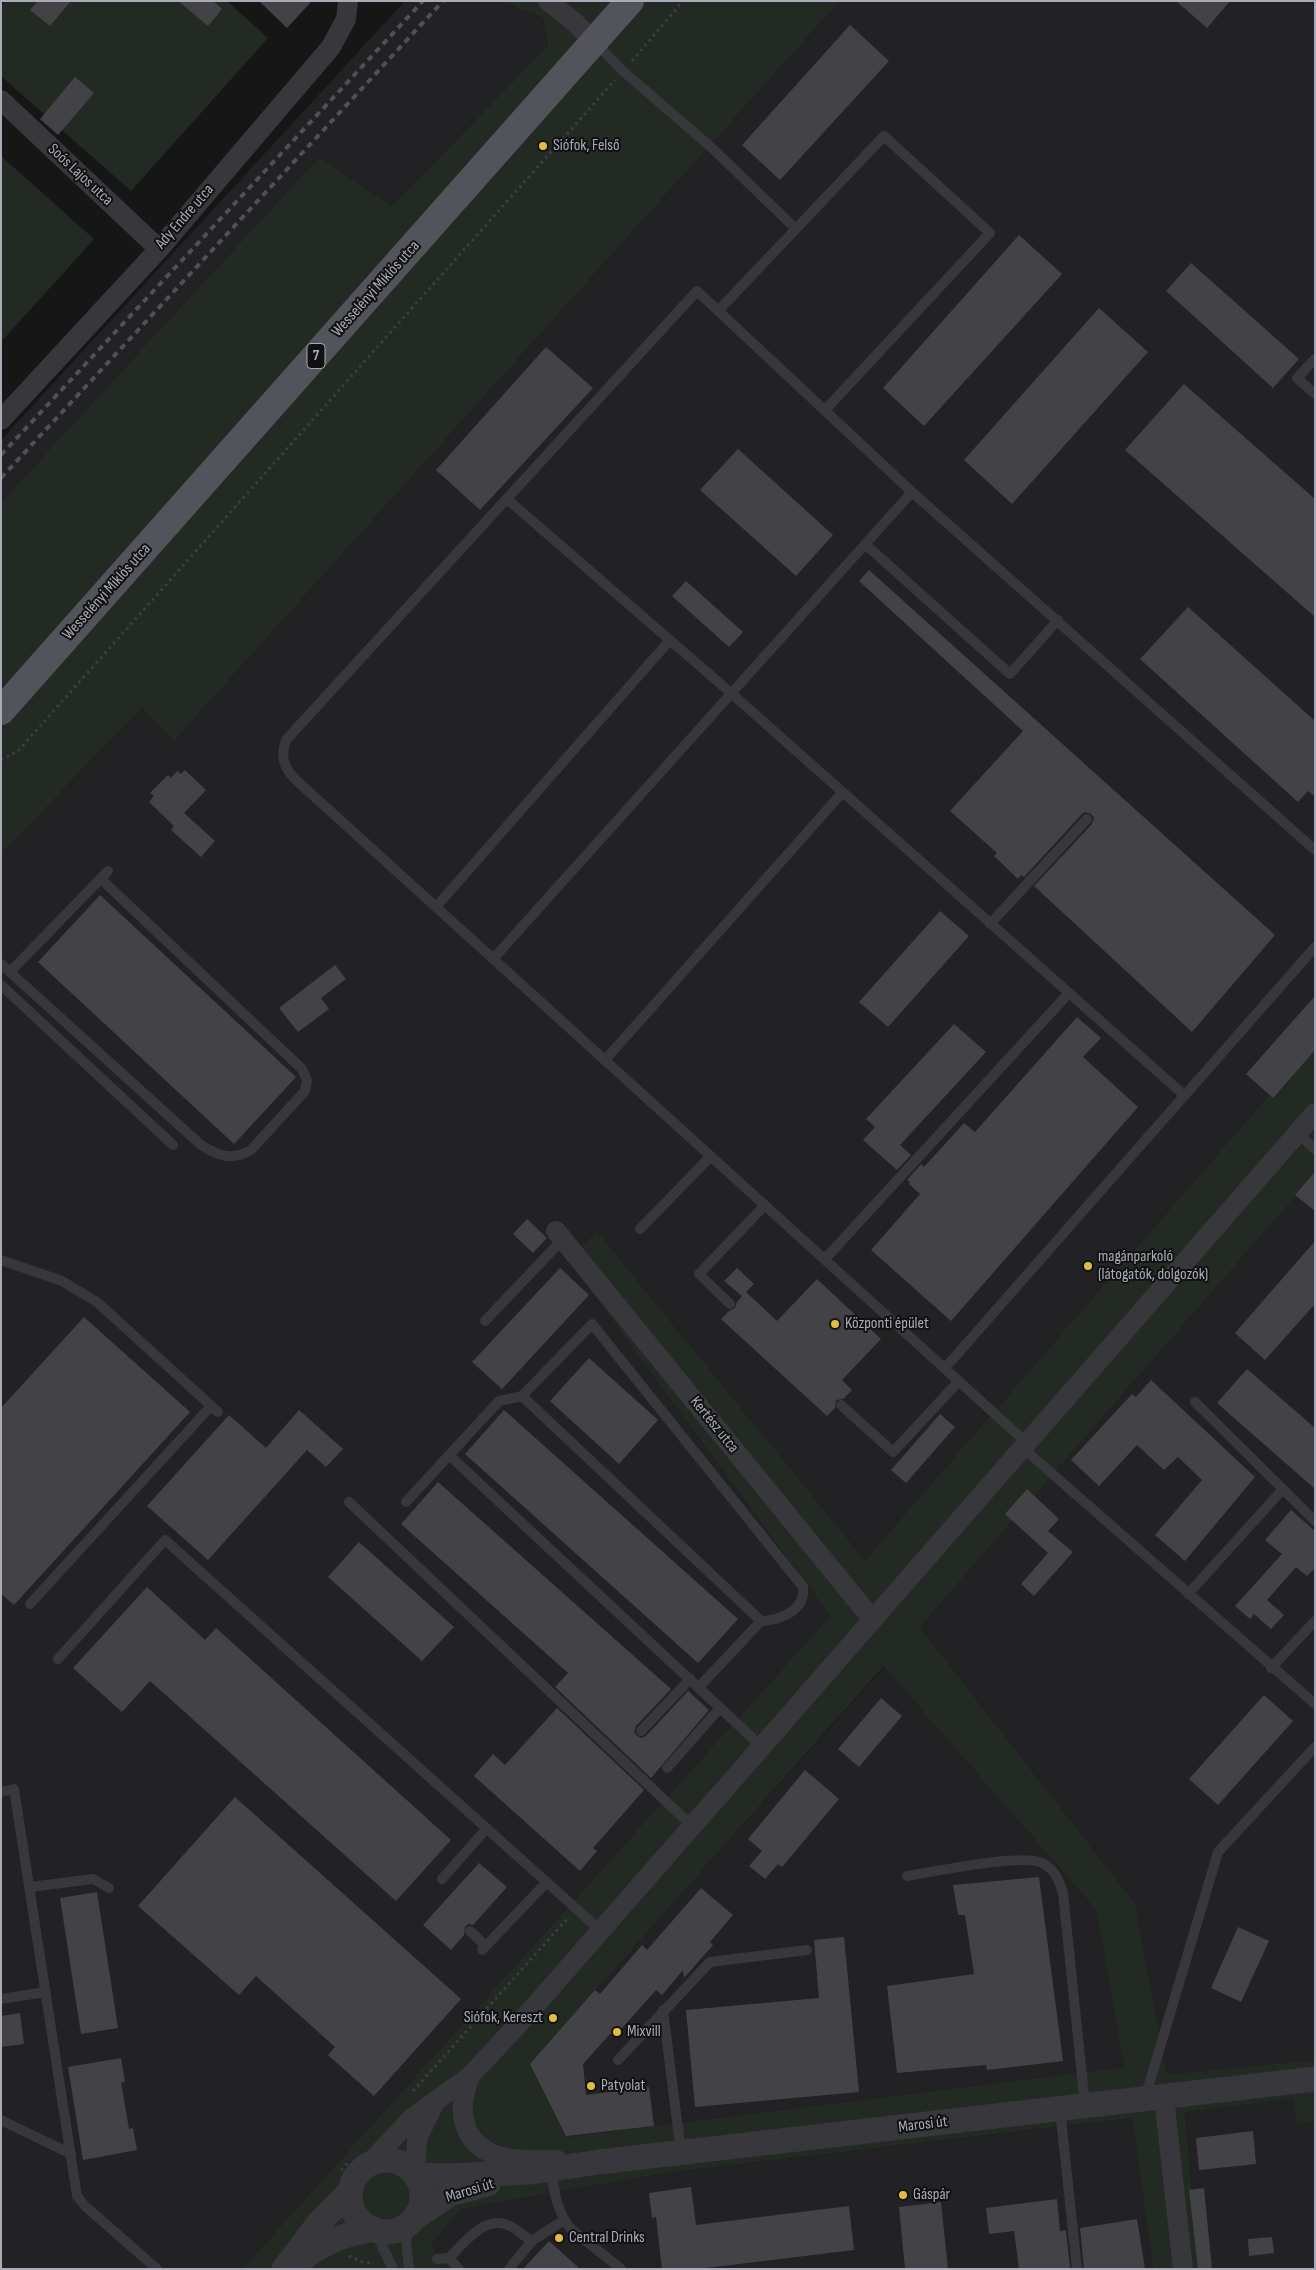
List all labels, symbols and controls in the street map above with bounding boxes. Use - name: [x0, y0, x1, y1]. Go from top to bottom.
- place label: Siófok, Felső: [553, 136, 620, 156]
- street label: Soós Lajos utca: [43, 140, 117, 210]
- marker: Siófok, Felső: [537, 140, 549, 152]
- street label: Ady Endre utca: [152, 181, 218, 253]
- street label: Wesselényi Miklós utca: [328, 237, 424, 341]
- road number: 7: [307, 344, 325, 368]
- street label: Wesselényi Miklós utca: [59, 540, 155, 644]
- place label: magánparkoló (látogatók, dolgozók): [1098, 1247, 1208, 1285]
- marker: magánparkoló (látogatók, dolgozók): [1082, 1260, 1094, 1272]
- place label: Központi épület: [845, 1314, 929, 1334]
- marker: Központi épület: [829, 1318, 841, 1330]
- street label: Kertész utca: [685, 1393, 743, 1457]
- place label: Siófok, Kereszt: [464, 2008, 543, 2028]
- marker: Siófok, Kereszt: [547, 2012, 559, 2024]
- place label: Mixvill: [627, 2022, 661, 2042]
- marker: Mixvill: [611, 2026, 623, 2038]
- place label: Patyolat: [601, 2076, 645, 2096]
- marker: Patyolat: [585, 2080, 597, 2092]
- street label: Marosi út: [897, 2112, 949, 2138]
- street label: Marosi út: [444, 2175, 496, 2207]
- place label: Gáspár: [913, 2185, 950, 2205]
- marker: Gáspár: [897, 2189, 909, 2201]
- place label: Central Drinks: [569, 2228, 645, 2248]
- marker: Central Drinks: [553, 2232, 565, 2244]

